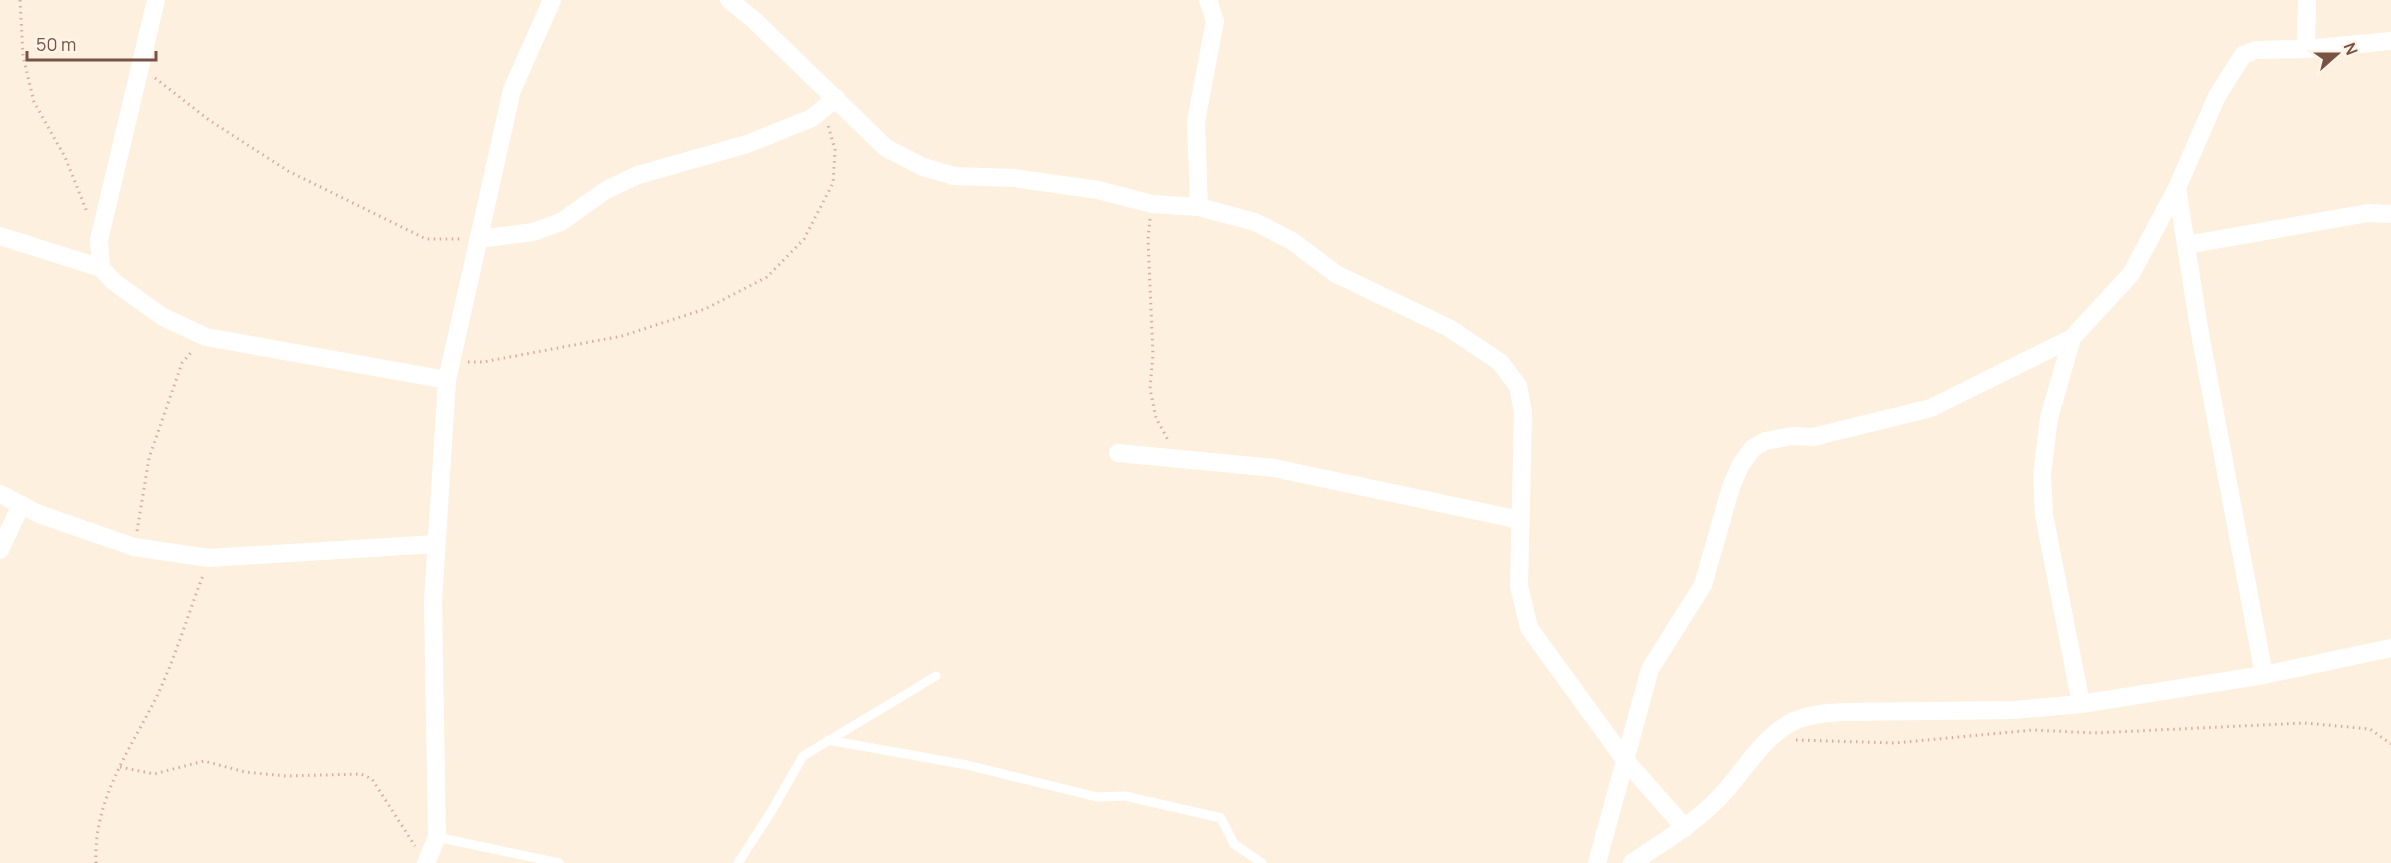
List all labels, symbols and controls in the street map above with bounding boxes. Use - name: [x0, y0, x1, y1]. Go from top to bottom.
- scale bar: [27, 24, 156, 62]
- north arrow: [2307, 24, 2367, 84]
- text: 50 m: [36, 32, 76, 56]
- text: N: [2339, 39, 2363, 58]

